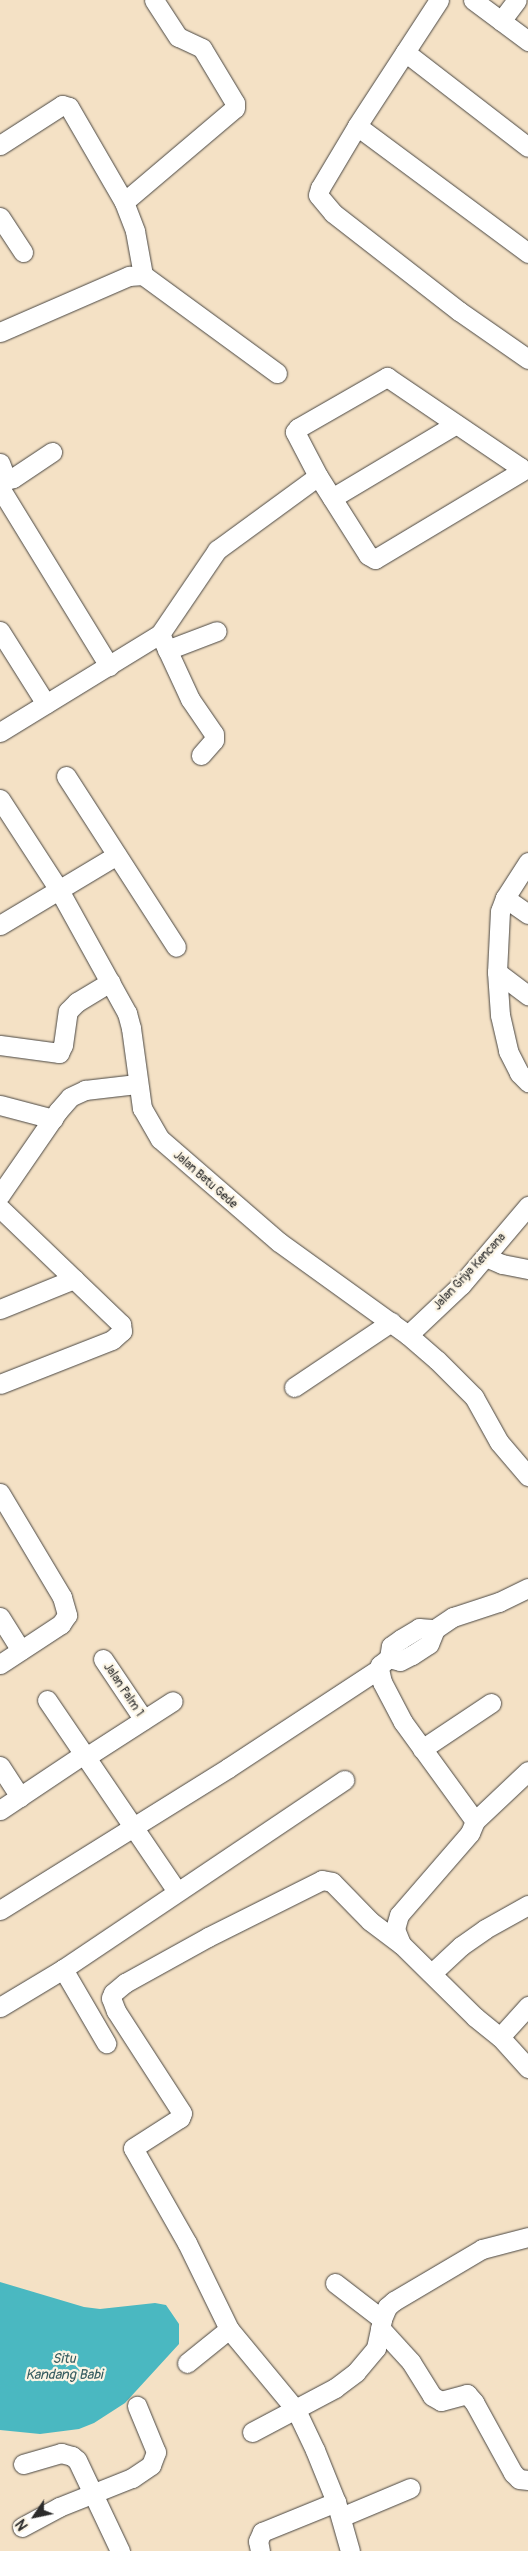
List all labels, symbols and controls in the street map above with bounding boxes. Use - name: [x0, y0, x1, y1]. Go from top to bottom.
- street label: Jalan Batu Gede: [170, 1148, 240, 1212]
- street label: Jalan Griya Kencana: [431, 1231, 509, 1313]
- street label: Jalan Palm 1: [100, 1661, 146, 1719]
- water label: Situ Kandang Babi: [25, 2351, 103, 2384]
- north arrow: [10, 2491, 60, 2541]
- text: N: [12, 2516, 32, 2533]

